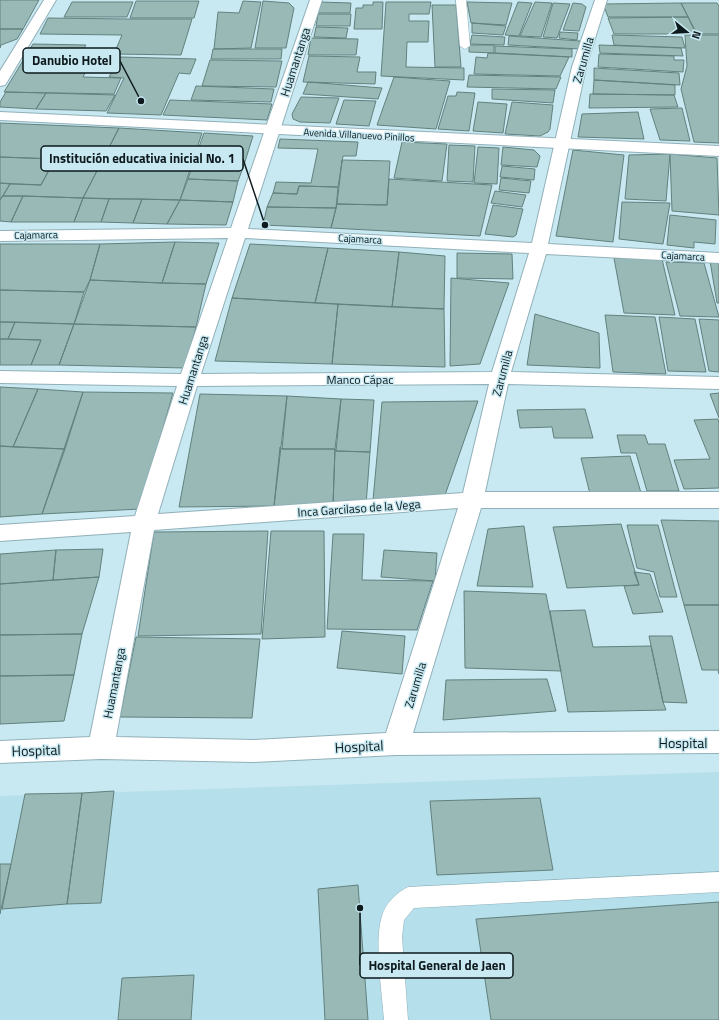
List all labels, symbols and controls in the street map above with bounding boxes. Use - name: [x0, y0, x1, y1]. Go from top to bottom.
- north arrow: [667, 12, 707, 52]
- street label: Huamantanga: [275, 25, 315, 99]
- text: N: [688, 29, 705, 41]
- street label: Zarumilla: [567, 35, 599, 85]
- callout: Danubio Hotel: [23, 48, 120, 73]
- text: Danubio Hotel: [32, 50, 112, 70]
- street label: Avenida Villanuevo Pinillos: [303, 125, 415, 145]
- callout: Institución educativa inicial No. 1: [41, 146, 243, 171]
- text: Institución educativa inicial No. 1: [49, 148, 235, 168]
- street label: Cajamarca: [14, 227, 58, 243]
- street label: Cajamarca: [338, 230, 382, 248]
- street label: Cajamarca: [661, 247, 705, 265]
- street label: Huamantanga: [173, 333, 213, 407]
- street label: Zarumilla: [487, 348, 517, 398]
- street label: Manco Cápac: [327, 370, 393, 389]
- street label: Inca Garcilaso de la Vega: [297, 494, 421, 522]
- street label: Huamantanga: [98, 646, 130, 720]
- street label: Zarumilla: [399, 660, 431, 710]
- street label: Hospital: [659, 732, 707, 753]
- street label: Hospital: [334, 734, 384, 758]
- street label: Hospital: [11, 739, 61, 761]
- callout: Hospital General de Jaen: [360, 953, 513, 978]
- text: Hospital General de Jaen: [368, 955, 506, 975]

